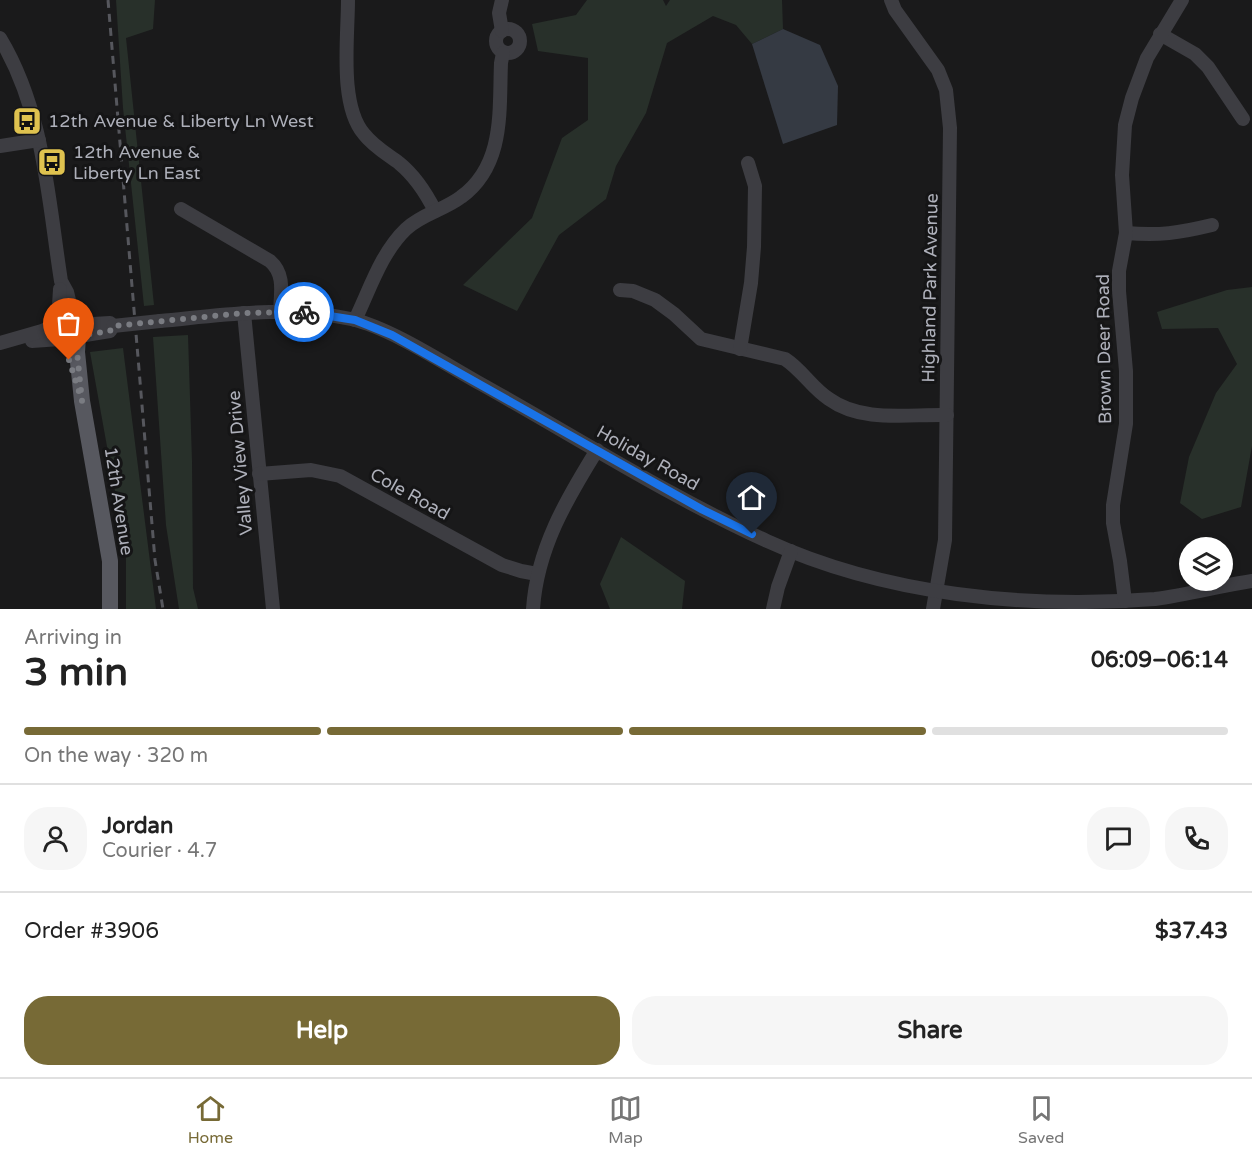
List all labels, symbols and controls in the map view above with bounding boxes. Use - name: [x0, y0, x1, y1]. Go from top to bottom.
- bus stop icon: 12th Avenue & Liberty Ln West: [11, 105, 43, 137]
- place label: 12th Avenue & Liberty Ln West: [48, 110, 314, 132]
- place label: 12th Avenue & Liberty Ln East: [73, 141, 200, 184]
- bus stop icon: 12th Avenue & Liberty Ln East: [36, 146, 68, 178]
- street label: Highland Park Avenue: [917, 193, 943, 383]
- street label: Brown Deer Road: [1092, 274, 1116, 424]
- courier: [274, 282, 334, 342]
- icon: bike: [288, 296, 321, 329]
- pin: [43, 298, 94, 360]
- icon: bag: [52, 307, 85, 340]
- street label: Valley View Drive: [223, 390, 257, 536]
- street label: Holiday Road: [593, 421, 703, 495]
- street label: 12th Avenue: [100, 445, 138, 557]
- street label: Cole Road: [366, 463, 454, 525]
- pin: [726, 472, 777, 534]
- icon: home: [735, 481, 768, 514]
- map controls: [1179, 537, 1233, 591]
- button: layers: [1179, 537, 1233, 591]
- text: Arriving in: [24, 626, 122, 650]
- text: 06:09–06:14: [1091, 647, 1228, 673]
- text: 3 min: [24, 649, 128, 696]
- text: On the way · 320 m: [24, 744, 208, 768]
- button: person: [24, 807, 87, 870]
- button: chat: [1087, 807, 1150, 870]
- button: phone: [1165, 807, 1228, 870]
- text: Jordan: [102, 813, 173, 839]
- text: Courier · 4.7: [102, 839, 217, 863]
- text: Order #3906: [24, 918, 159, 944]
- text: $37.43: [1155, 918, 1228, 944]
- button: Help: [24, 996, 620, 1065]
- button: Share: [632, 996, 1228, 1065]
- tab: Home: [188, 1092, 233, 1148]
- tab: Map: [608, 1092, 643, 1148]
- tab: Saved: [1018, 1092, 1064, 1148]

